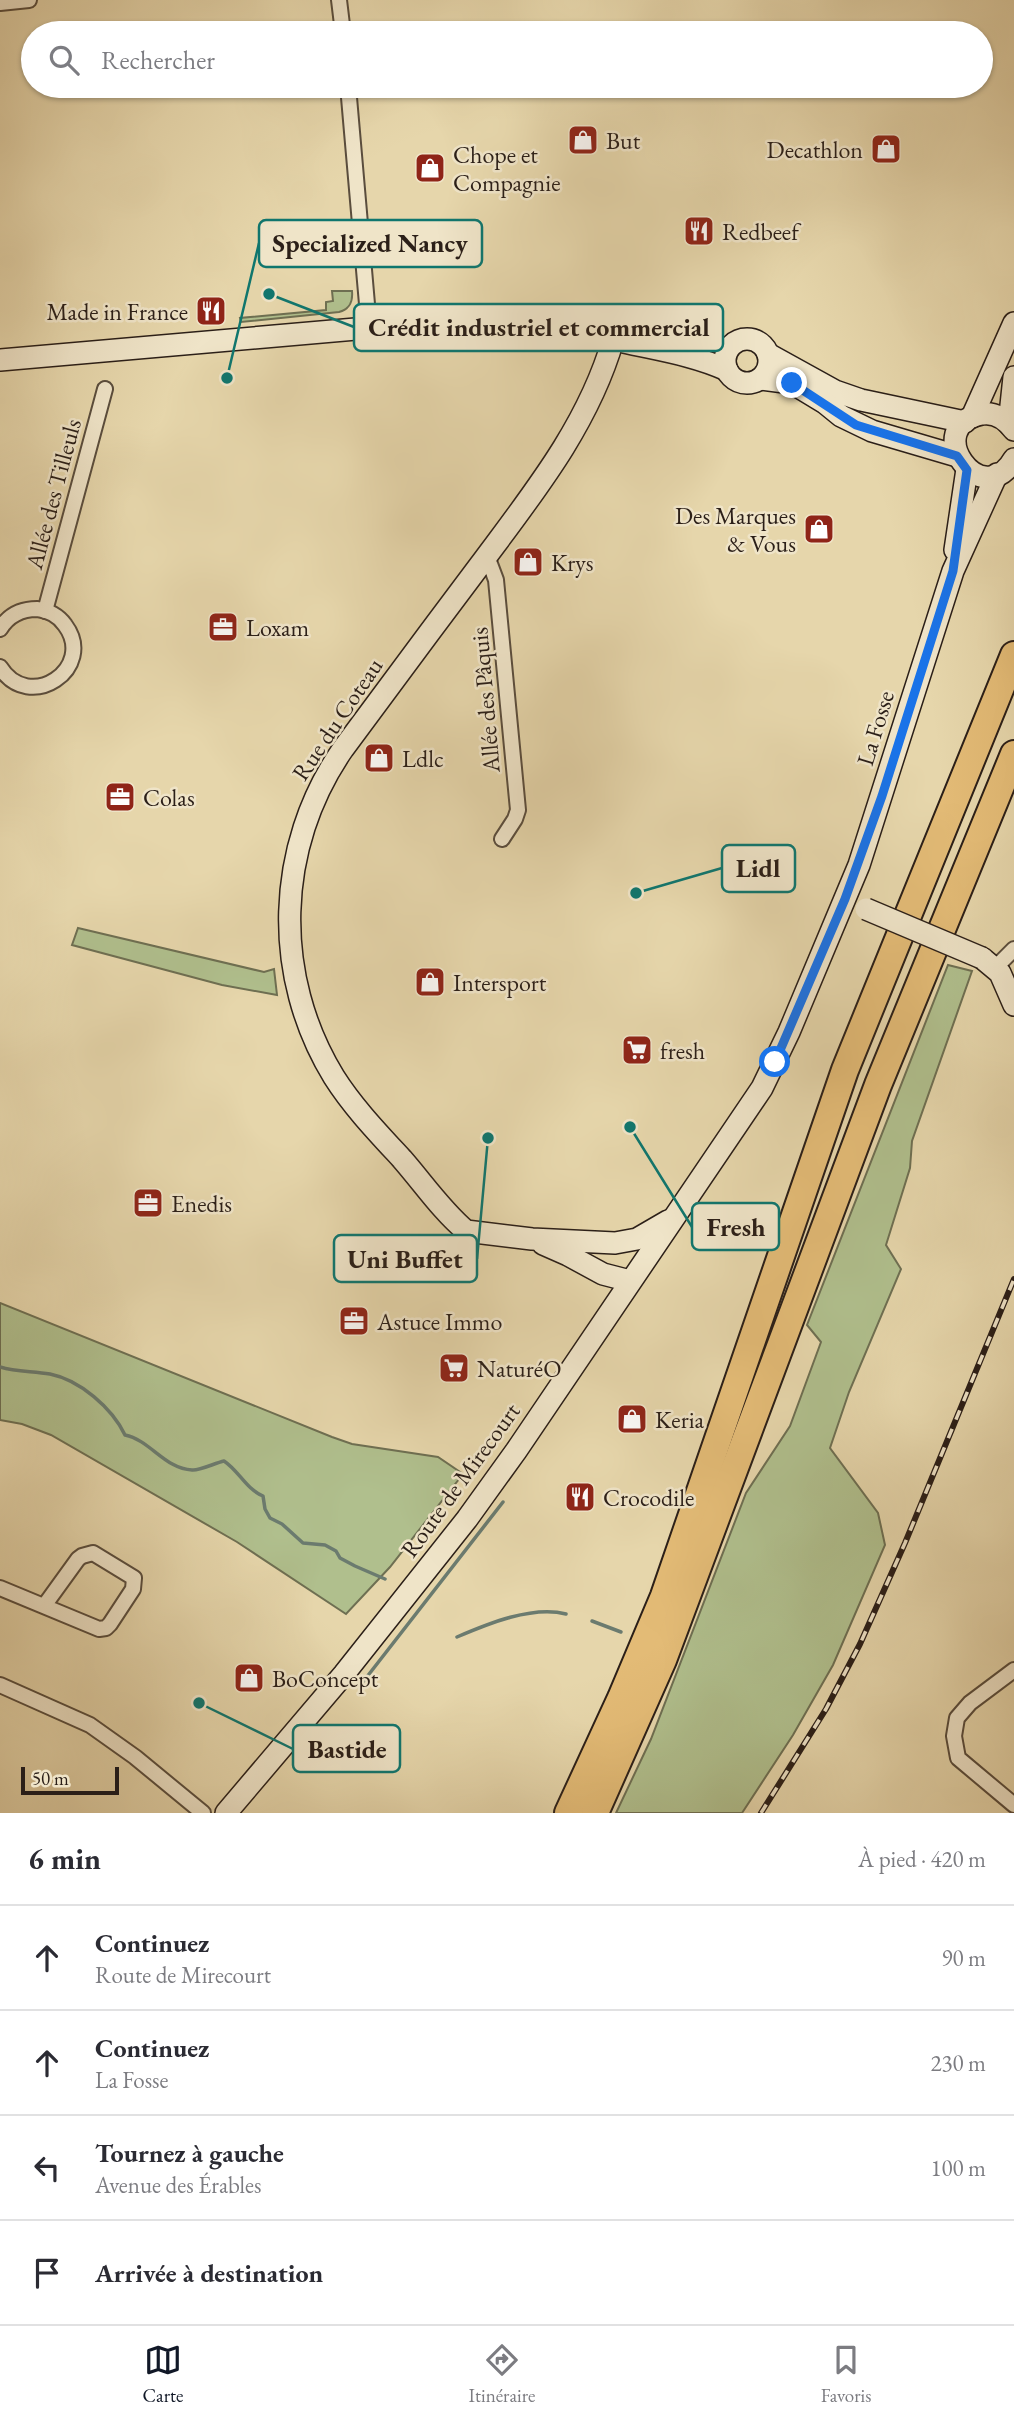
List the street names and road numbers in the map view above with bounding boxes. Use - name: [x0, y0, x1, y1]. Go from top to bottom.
- street label: Allée des Tilleuls: [18, 415, 88, 574]
- street label: Allée des Pâquis: [463, 626, 507, 775]
- street label: Rue du Coteau: [285, 651, 390, 786]
- street label: La Fosse: [849, 687, 901, 769]
- street label: Route de Mirecourt: [393, 1396, 527, 1563]

